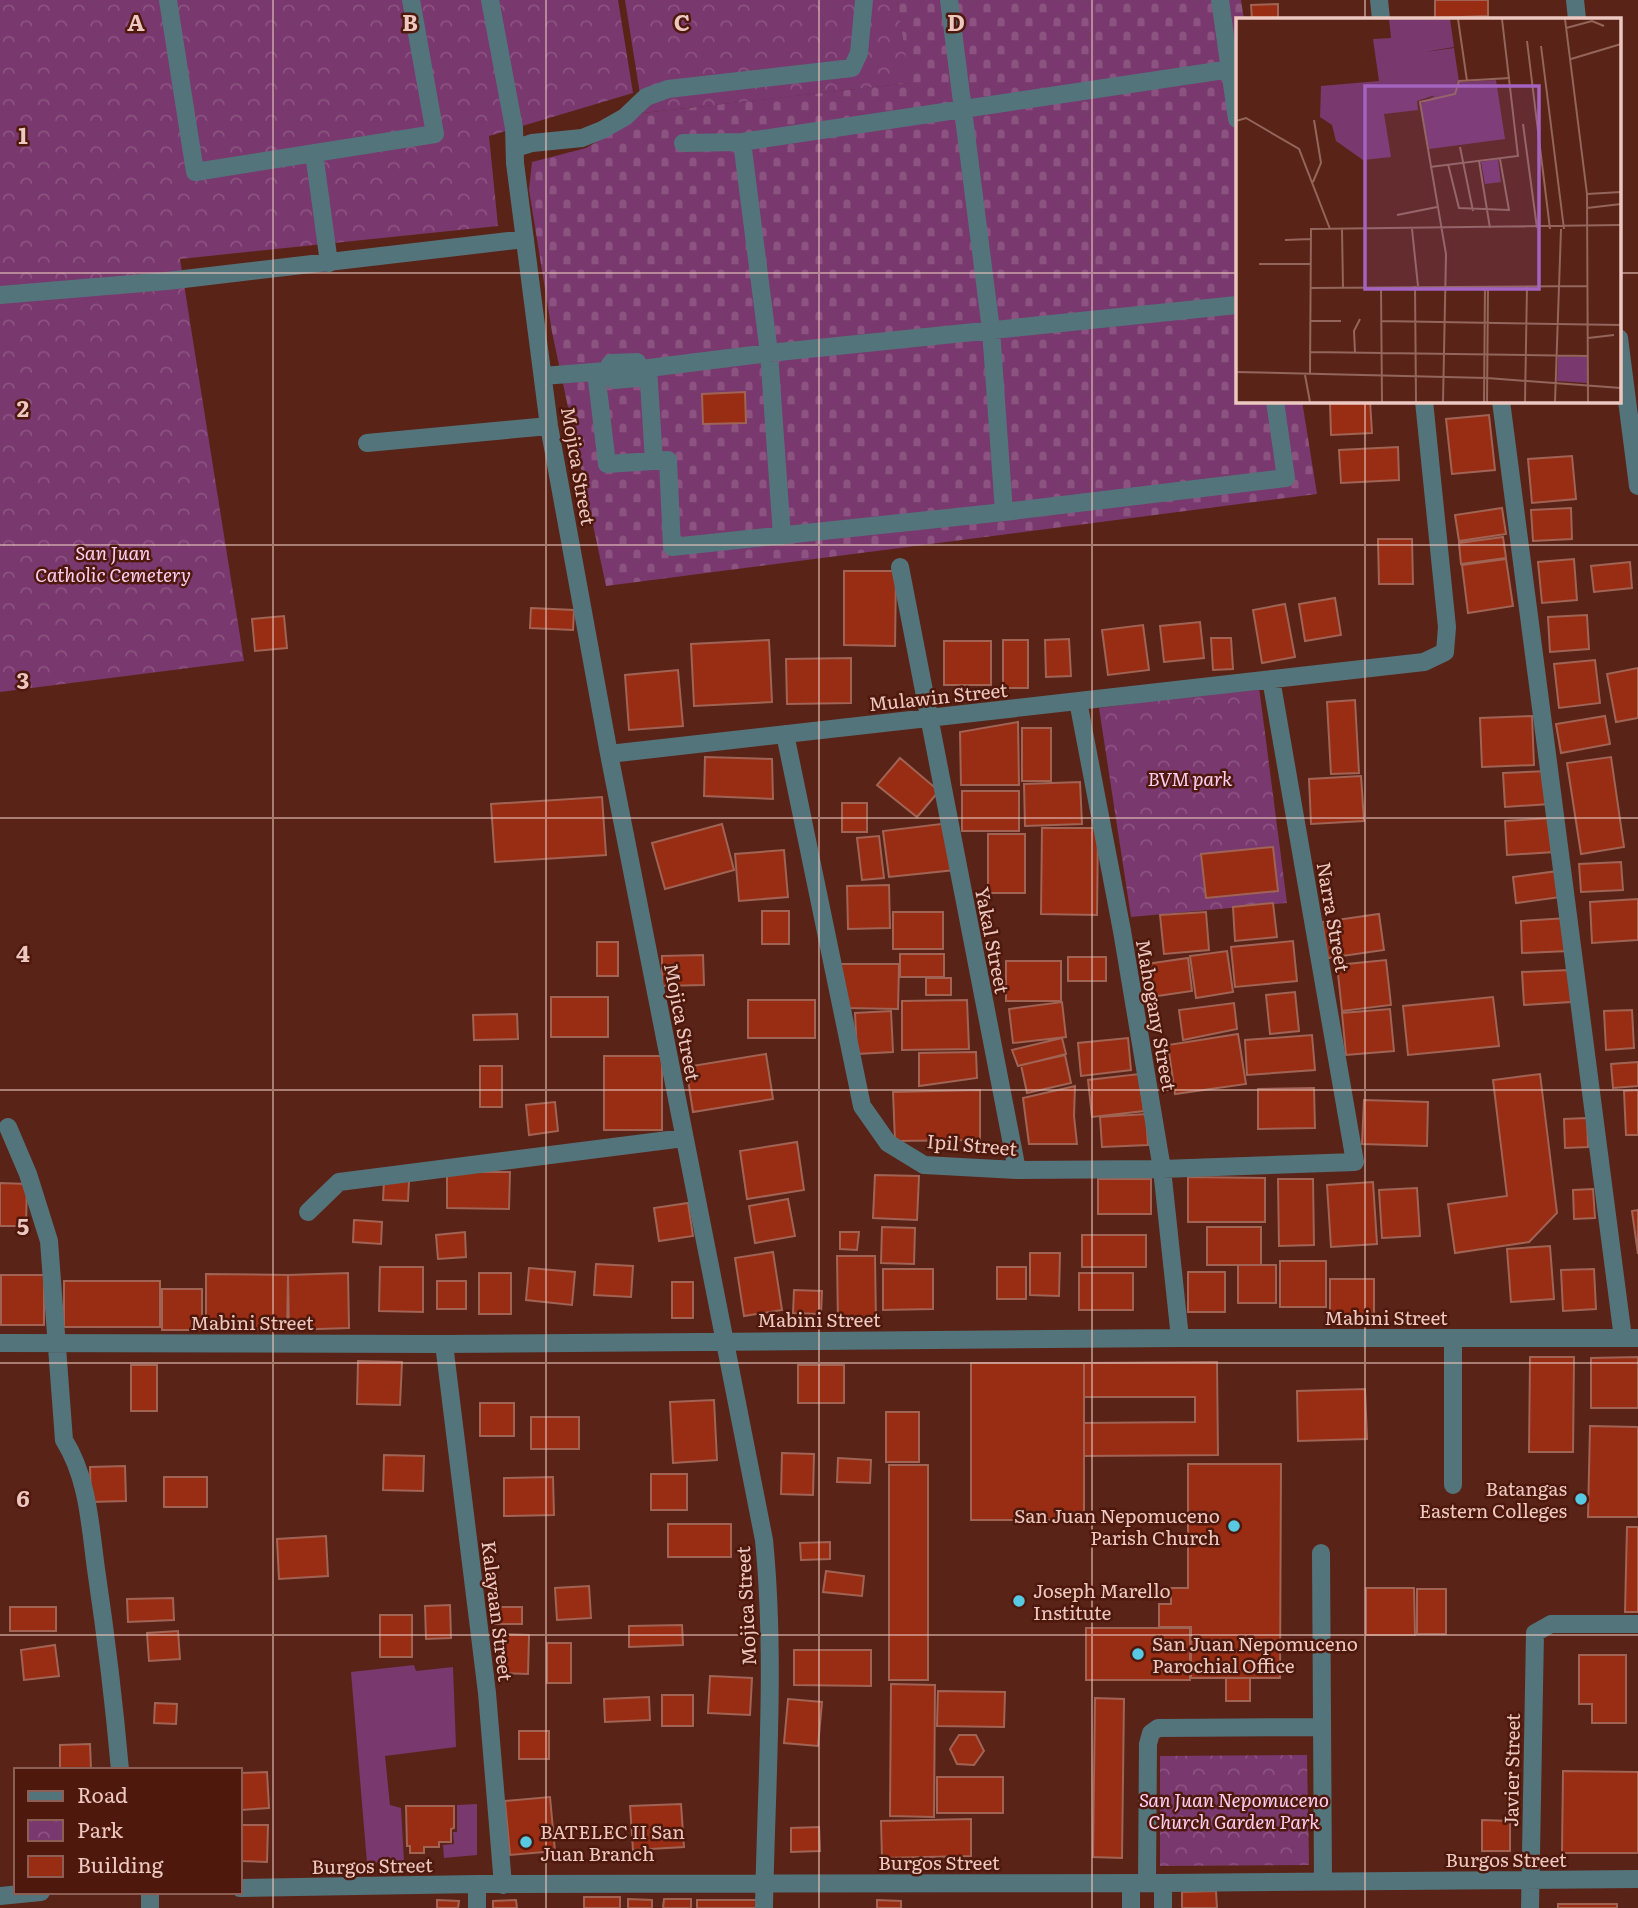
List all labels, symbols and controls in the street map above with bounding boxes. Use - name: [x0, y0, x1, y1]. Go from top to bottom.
- text: A: [127, 4, 145, 38]
- text: B: [402, 4, 418, 38]
- text: C: [674, 4, 690, 38]
- text: D: [947, 4, 965, 38]
- inset map: [1236, 18, 1620, 402]
- text: 1: [18, 117, 28, 151]
- text: 2: [17, 390, 29, 424]
- street label: Mojica Street: [555, 405, 603, 528]
- park label: San Juan Catholic Cemetery: [35, 538, 191, 588]
- text: 3: [17, 662, 29, 696]
- street label: Mulawin Street: [867, 675, 1009, 717]
- park label: BVM park: [1147, 764, 1233, 792]
- street label: Narra Street: [1311, 860, 1358, 975]
- street label: Yakal Street: [969, 884, 1017, 996]
- text: 4: [16, 935, 30, 969]
- street label: Mahogany Street: [1130, 937, 1184, 1093]
- street label: Mojica Street: [658, 960, 708, 1084]
- street label: Ipil Street: [926, 1126, 1019, 1162]
- text: 5: [17, 1208, 29, 1242]
- street label: Mabini Street: [1324, 1303, 1448, 1331]
- street label: Mabini Street: [757, 1305, 881, 1333]
- street label: Mabini Street: [190, 1308, 314, 1336]
- place label: Batangas Eastern Colleges: [1419, 1474, 1567, 1524]
- text: 6: [16, 1480, 30, 1514]
- marker: Batangas Eastern Colleges: [1573, 1491, 1589, 1507]
- place label: San Juan Nepomuceno Parish Church: [1014, 1501, 1220, 1551]
- marker: San Juan Nepomuceno Parish Church: [1226, 1518, 1242, 1534]
- street label: Kalayaan Street: [475, 1539, 521, 1683]
- street label: Mojica Street: [728, 1545, 762, 1667]
- place label: Joseph Marello Institute: [1033, 1576, 1171, 1626]
- marker: Joseph Marello Institute: [1011, 1593, 1027, 1609]
- place label: San Juan Nepomuceno Parochial Office: [1152, 1629, 1358, 1679]
- marker: San Juan Nepomuceno Parochial Office: [1130, 1646, 1146, 1662]
- street label: Javier Street: [1496, 1713, 1526, 1827]
- legend: [14, 1768, 242, 1894]
- text: Road: [77, 1778, 128, 1809]
- park label: San Juan Nepomuceno Church Garden Park: [1139, 1785, 1329, 1835]
- text: Park: [77, 1813, 123, 1844]
- place label: BATELEC II San Juan Branch: [540, 1817, 685, 1867]
- marker: BATELEC II San Juan Branch: [518, 1834, 534, 1850]
- street label: Burgos Street: [1445, 1845, 1567, 1873]
- text: Building: [77, 1848, 164, 1879]
- street label: Burgos Street: [878, 1848, 1000, 1876]
- street label: Burgos Street: [311, 1850, 433, 1880]

